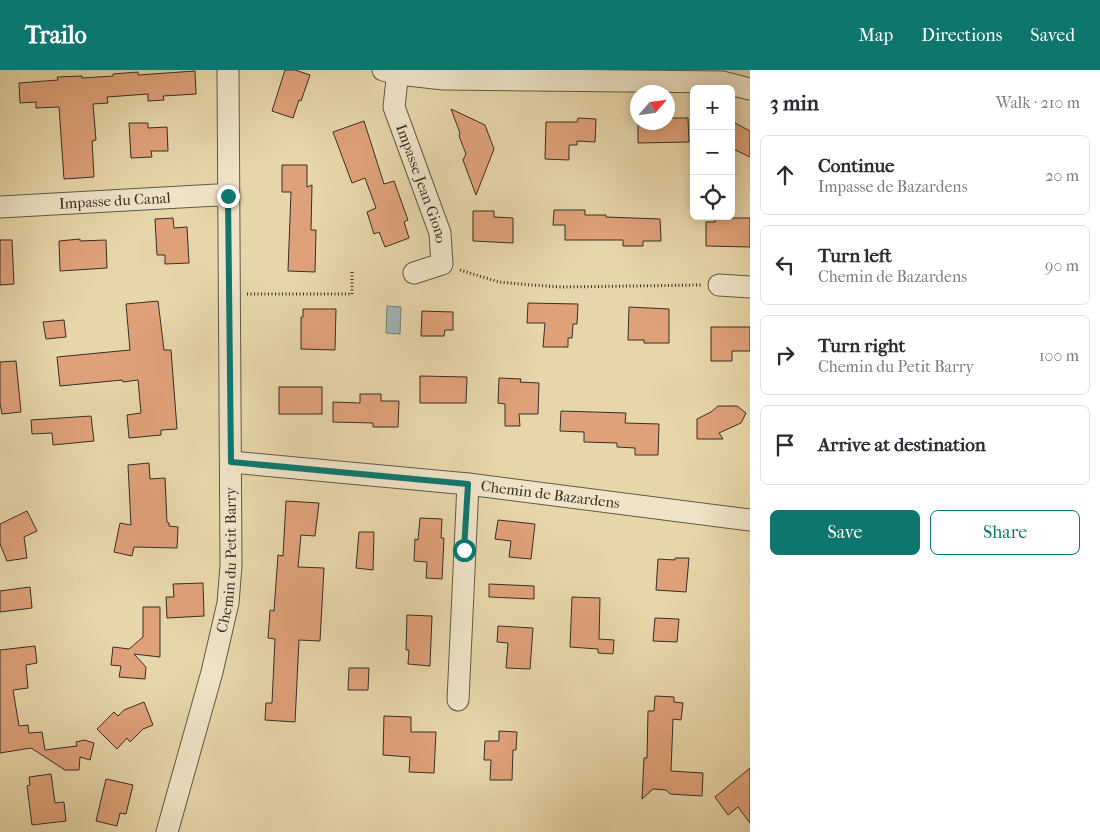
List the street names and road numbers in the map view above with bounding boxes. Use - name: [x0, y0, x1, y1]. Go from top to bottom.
- street label: Impasse Jean Giono: [392, 122, 450, 244]
- street label: Impasse du Canal: [58, 189, 171, 213]
- street label: Chemin de Bazardens: [480, 477, 621, 512]
- street label: Chemin du Petit Barry: [212, 486, 240, 635]

